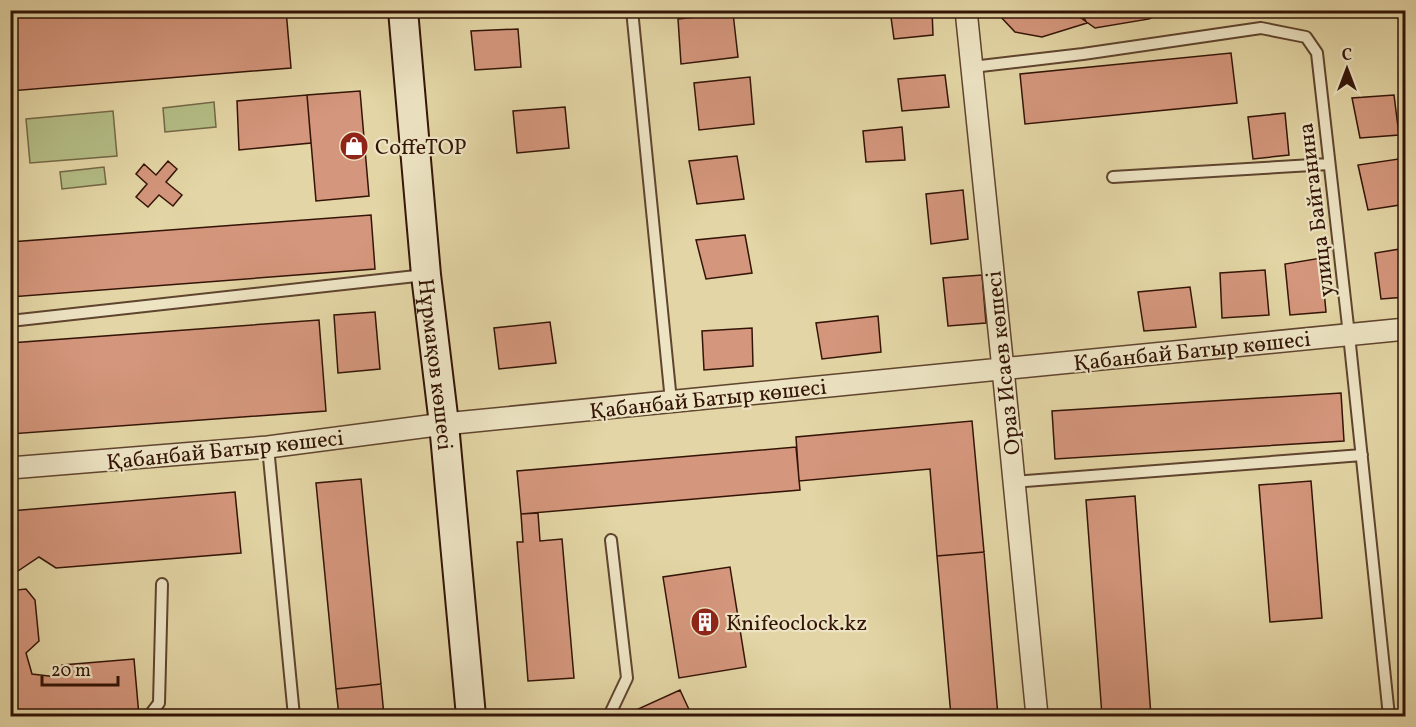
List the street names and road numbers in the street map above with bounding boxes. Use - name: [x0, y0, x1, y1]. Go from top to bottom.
- street label: улица Байганина: [1291, 121, 1344, 299]
- street label: Ораз Исаев көшесі: [979, 269, 1030, 456]
- street label: Нұрмақов көшесі: [409, 277, 459, 452]
- street label: Қабанбай Батыр көшесі: [1072, 325, 1312, 380]
- street label: Қабанбай Батыр көшесі: [588, 373, 828, 428]
- street label: Қабанбай Батыр көшесі: [105, 424, 345, 479]

